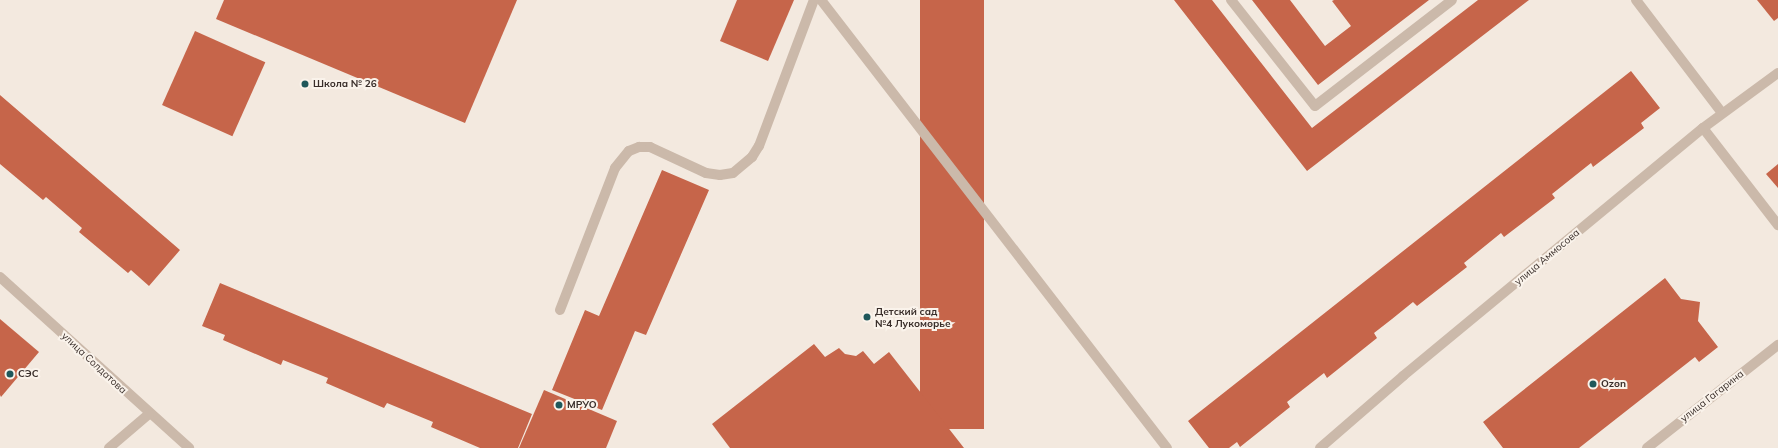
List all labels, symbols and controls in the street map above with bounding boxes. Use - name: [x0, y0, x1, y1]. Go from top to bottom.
- place label: Школа № 26: [313, 78, 377, 90]
- marker: Школа № 26: [300, 79, 310, 89]
- street label: улица Аммосова: [1512, 226, 1582, 288]
- place label: Детский сад №4 Лукоморье: [875, 305, 951, 328]
- marker: Детский сад №4 Лукоморье: [862, 312, 872, 322]
- street label: улица Солдатова: [59, 330, 129, 396]
- place label: СЭС: [18, 368, 39, 380]
- street label: улица Гагарина: [1678, 368, 1746, 424]
- marker: СЭС: [5, 369, 15, 379]
- place label: Ozon: [1601, 378, 1626, 390]
- marker: Ozon: [1588, 379, 1598, 389]
- place label: МРУО: [567, 399, 597, 411]
- marker: МРУО: [554, 400, 564, 410]

